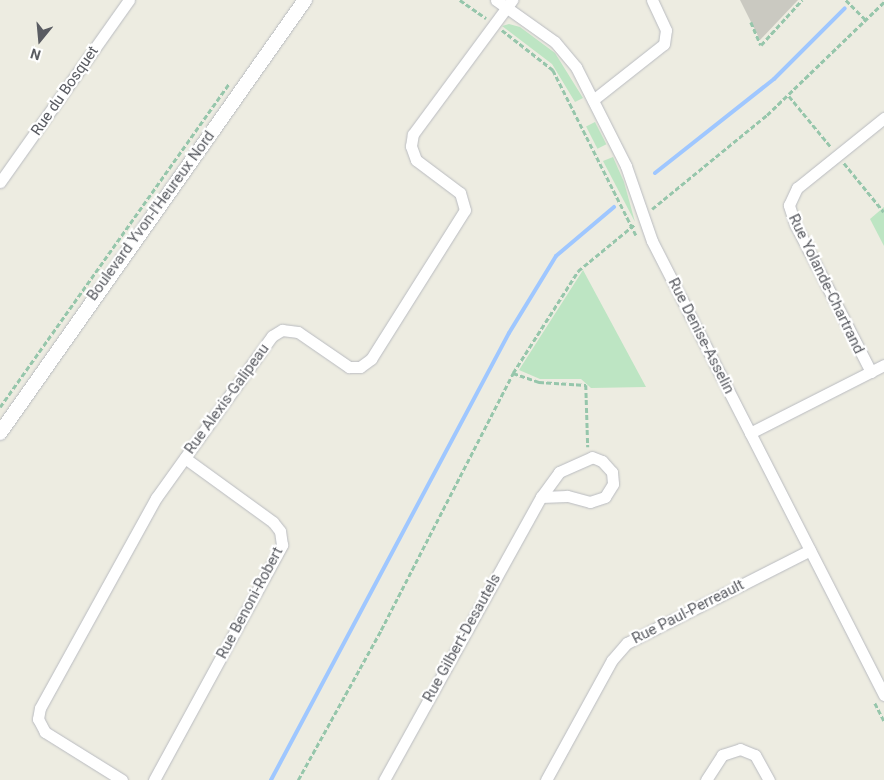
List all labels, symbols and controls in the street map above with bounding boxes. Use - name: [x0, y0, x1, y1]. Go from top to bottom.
- north arrow: [15, 15, 65, 65]
- street label: Rue du Bosquet: [28, 43, 102, 139]
- text: N: [29, 45, 43, 63]
- street label: Boulevard Yvon-l'Heureux Nord: [83, 128, 219, 304]
- street label: Rue Yolande-Chartrand: [784, 211, 868, 357]
- street label: Rue Denise-Asselin: [664, 275, 738, 397]
- street label: Rue Alexis-Galipeau: [181, 340, 273, 458]
- street label: Rue Benoni-Robert: [213, 544, 287, 662]
- street label: Rue Gilbert-Desautels: [419, 571, 505, 705]
- street label: Rue Paul-Perreault: [629, 576, 747, 648]

